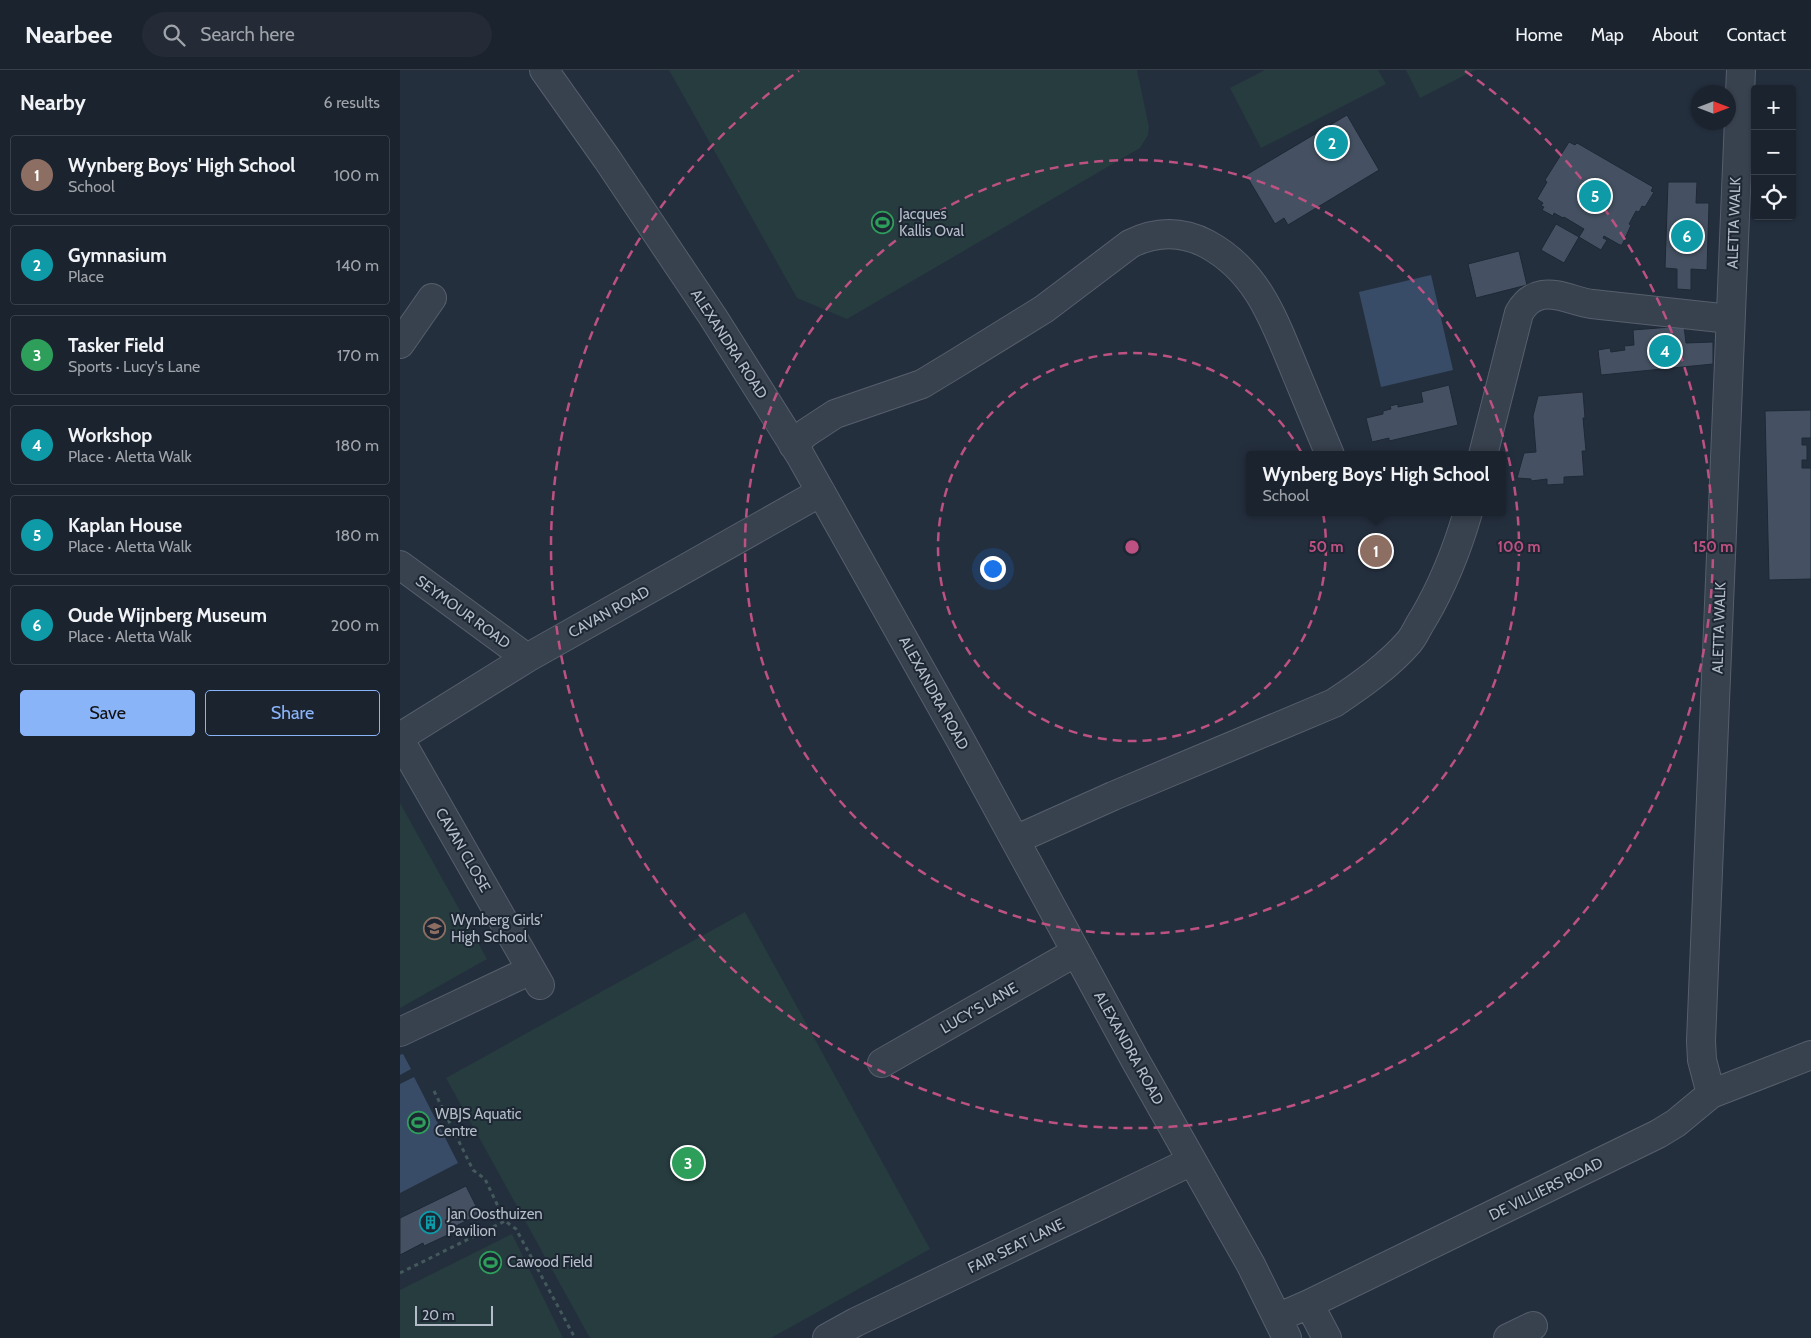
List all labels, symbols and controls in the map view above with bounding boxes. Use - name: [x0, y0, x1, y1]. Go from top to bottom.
- search box: [142, 12, 492, 57]
- text: Nearbee: [25, 20, 112, 49]
- icon: search: [160, 21, 188, 49]
- text: Search here: [200, 23, 295, 46]
- text: Home: [1515, 24, 1563, 46]
- text: Map: [1591, 24, 1624, 46]
- text: About: [1652, 24, 1698, 46]
- text: Contact: [1726, 24, 1786, 46]
- north arrow: [1691, 85, 1736, 130]
- map controls: [1751, 85, 1796, 220]
- button: +: [1751, 85, 1796, 130]
- text: Nearby: [20, 90, 86, 115]
- text: 6 results: [324, 93, 380, 112]
- pin: 2: [1316, 124, 1348, 162]
- button: −: [1751, 130, 1796, 175]
- text: Wynberg Boys' High School: [68, 154, 295, 177]
- text: 1: [34, 166, 40, 185]
- text: 100 m: [334, 166, 379, 185]
- button: locate: [1751, 175, 1796, 220]
- street label: ALETTA WALK: [1723, 176, 1745, 269]
- text: School: [68, 177, 115, 196]
- pin: 5: [1579, 177, 1611, 215]
- place label: Jacques Kallis Oval: [898, 205, 965, 240]
- sports icon: Jacques Kallis Oval: [871, 211, 895, 235]
- pin: 6: [1671, 217, 1703, 255]
- text: Gymnasium: [68, 244, 167, 267]
- text: 2: [33, 256, 41, 275]
- text: 140 m: [336, 256, 379, 275]
- text: Place: [68, 267, 104, 286]
- street label: ALEXANDRA ROAD: [687, 286, 771, 402]
- pin: 4: [1649, 332, 1681, 370]
- text: Tasker Field: [68, 334, 164, 357]
- text: 3: [33, 346, 41, 365]
- text: 170 m: [337, 346, 379, 365]
- text: Sports · Lucy's Lane: [68, 357, 200, 376]
- text: Workshop: [68, 424, 152, 447]
- text: 4: [32, 436, 42, 455]
- text: 180 m: [335, 436, 379, 455]
- text: Place · Aletta Walk: [68, 447, 192, 466]
- popup: [1246, 451, 1506, 516]
- text: Wynberg Boys' High School: [1262, 463, 1490, 486]
- text: School: [1262, 486, 1309, 505]
- text: Kaplan House: [68, 514, 182, 537]
- text: 5: [33, 526, 41, 545]
- text: 180 m: [335, 526, 379, 545]
- pin: 1: [1360, 532, 1392, 570]
- text: Place · Aletta Walk: [68, 537, 192, 556]
- centre of rings: [1123, 538, 1141, 556]
- text: 50 m: [1308, 538, 1344, 556]
- text: 100 m: [1497, 538, 1541, 556]
- text: 150 m: [1693, 538, 1733, 556]
- your location: [980, 556, 1006, 582]
- street label: SEYMOUR ROAD: [412, 572, 514, 652]
- street label: ALETTA WALK: [1708, 581, 1730, 674]
- street label: CAVAN ROAD: [565, 582, 653, 642]
- text: Oude Wijnberg Museum: [68, 604, 267, 627]
- text: 6: [33, 616, 42, 635]
- text: 200 m: [331, 616, 379, 635]
- text: Place · Aletta Walk: [68, 627, 192, 646]
- street label: ALEXANDRA ROAD: [895, 633, 973, 753]
- button: Save: [20, 690, 195, 736]
- button: Share: [205, 690, 380, 736]
- street label: CAVAN CLOSE: [432, 805, 494, 895]
- place label: Wynberg Girls' High School: [451, 911, 543, 946]
- school or university icon: Wynberg Girls' High School: [423, 917, 447, 941]
- street label: LUCY'S LANE: [937, 979, 1021, 1037]
- street label: ALEXANDRA ROAD: [1090, 988, 1168, 1108]
- place label: WBJS Aquatic Centre: [435, 1105, 522, 1140]
- sports icon: WBJS Aquatic Centre: [407, 1111, 431, 1135]
- pin: 3: [672, 1144, 704, 1182]
- street label: DE VILLIERS ROAD: [1486, 1154, 1606, 1224]
- place label: Jan Oosthuizen Pavilion: [446, 1205, 543, 1240]
- building icon: Jan Oosthuizen Pavilion: [419, 1211, 443, 1235]
- street label: FAIR SEAT LANE: [965, 1215, 1067, 1277]
- sports icon: Cawood Field: [479, 1250, 503, 1274]
- place label: Cawood Field: [507, 1253, 593, 1271]
- scale bar: [415, 1303, 492, 1326]
- text: 20 m: [422, 1306, 455, 1324]

